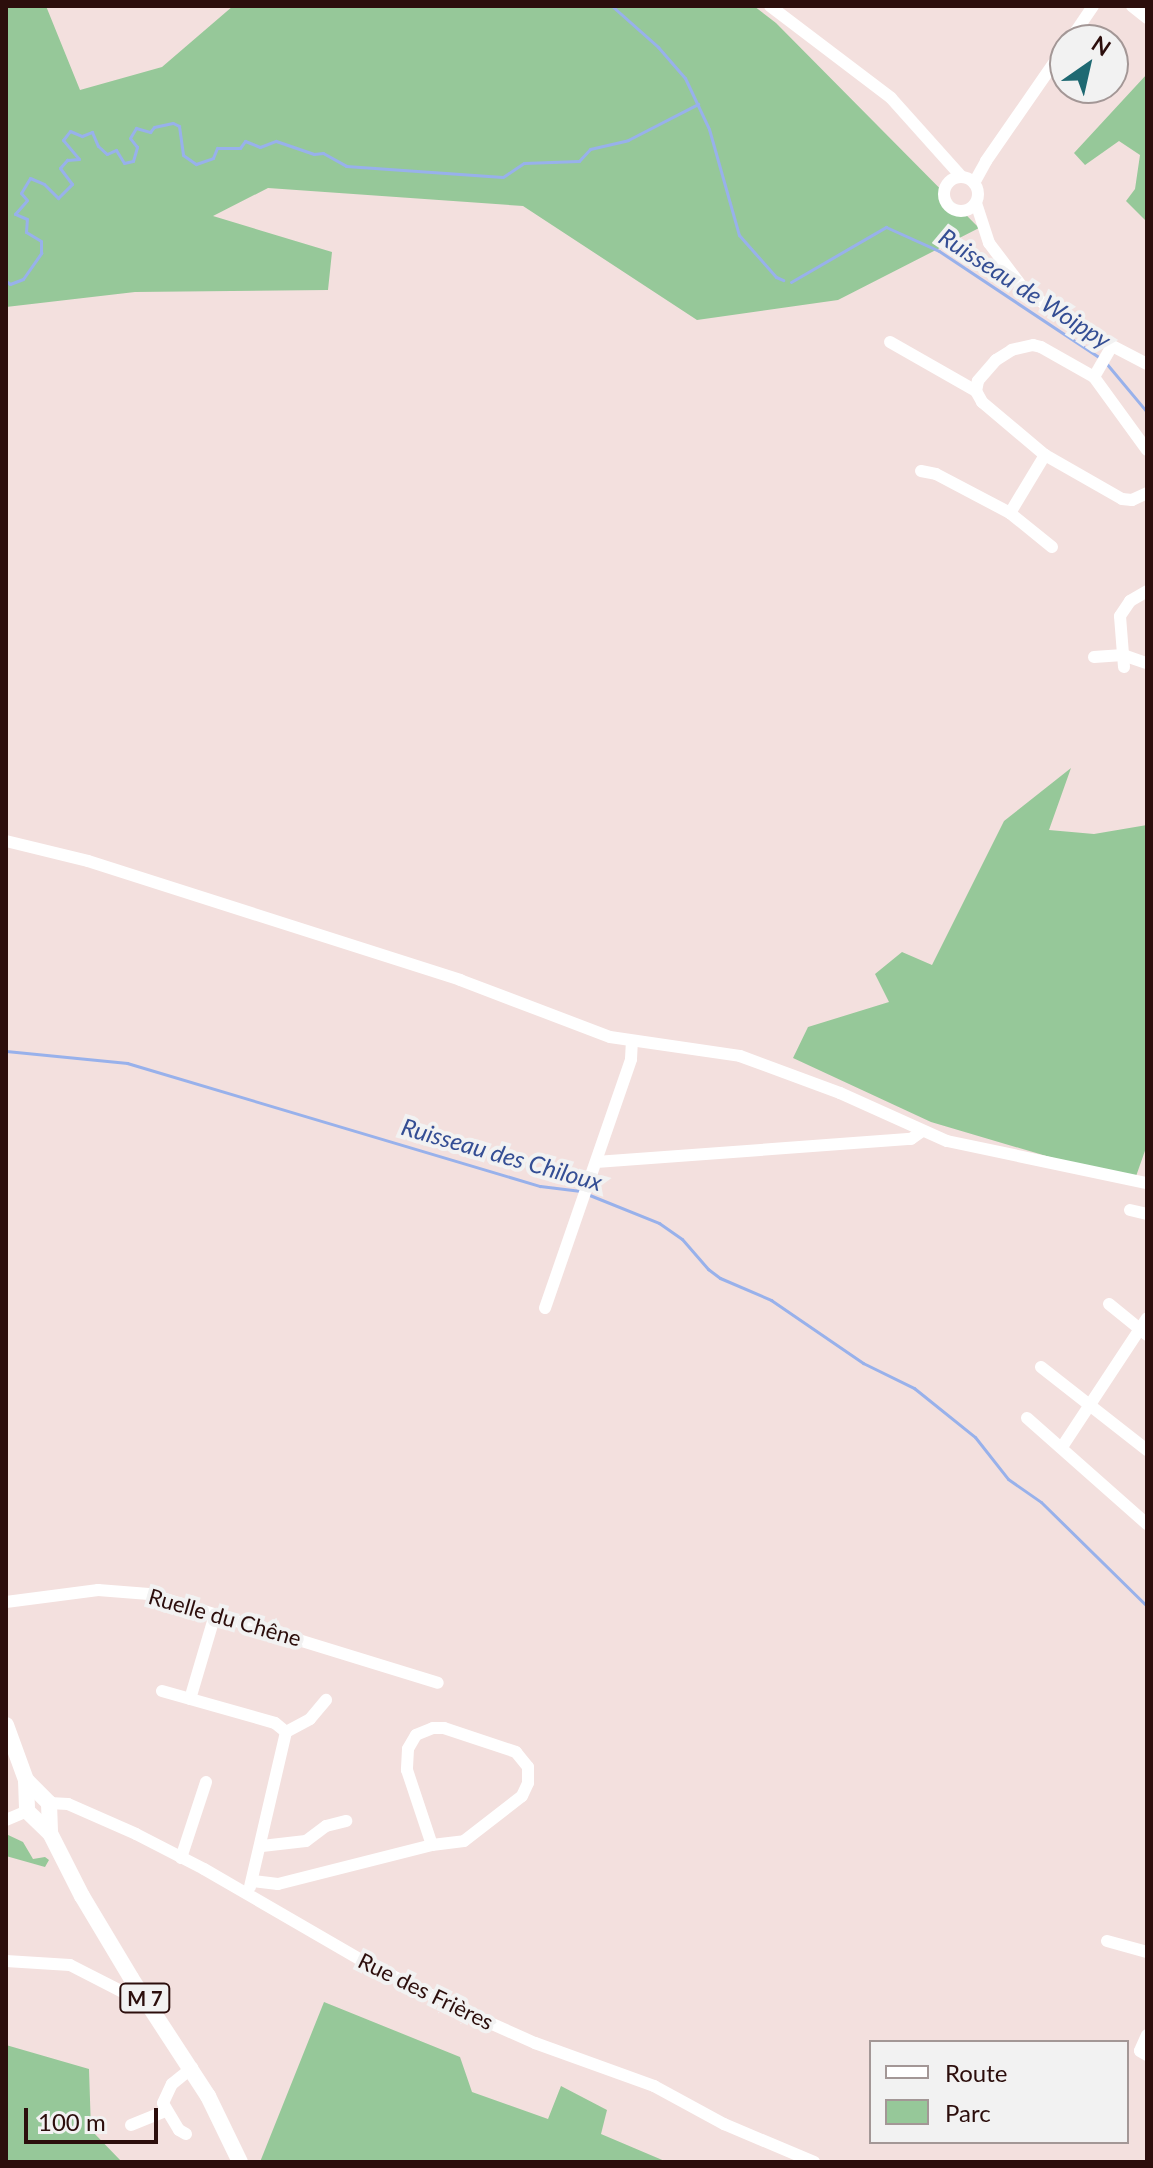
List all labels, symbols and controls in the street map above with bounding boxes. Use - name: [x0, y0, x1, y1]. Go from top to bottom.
- north arrow: [1049, 24, 1129, 104]
- text: N: [1087, 29, 1116, 61]
- water label: Ruisseau de Woippy: [934, 222, 1116, 354]
- water label: Ruisseau des Chiloux: [398, 1112, 606, 1196]
- street label: Ruelle du Chêne: [146, 1583, 304, 1651]
- street label: Rue des Frières: [354, 1947, 498, 2035]
- road number: M 7: [119, 1982, 171, 2014]
- legend: [869, 2040, 1129, 2144]
- text: Route: [945, 2058, 1007, 2087]
- scale bar: [28, 2092, 162, 2142]
- text: Parc: [945, 2098, 991, 2127]
- text: 100 m: [38, 2107, 106, 2136]

